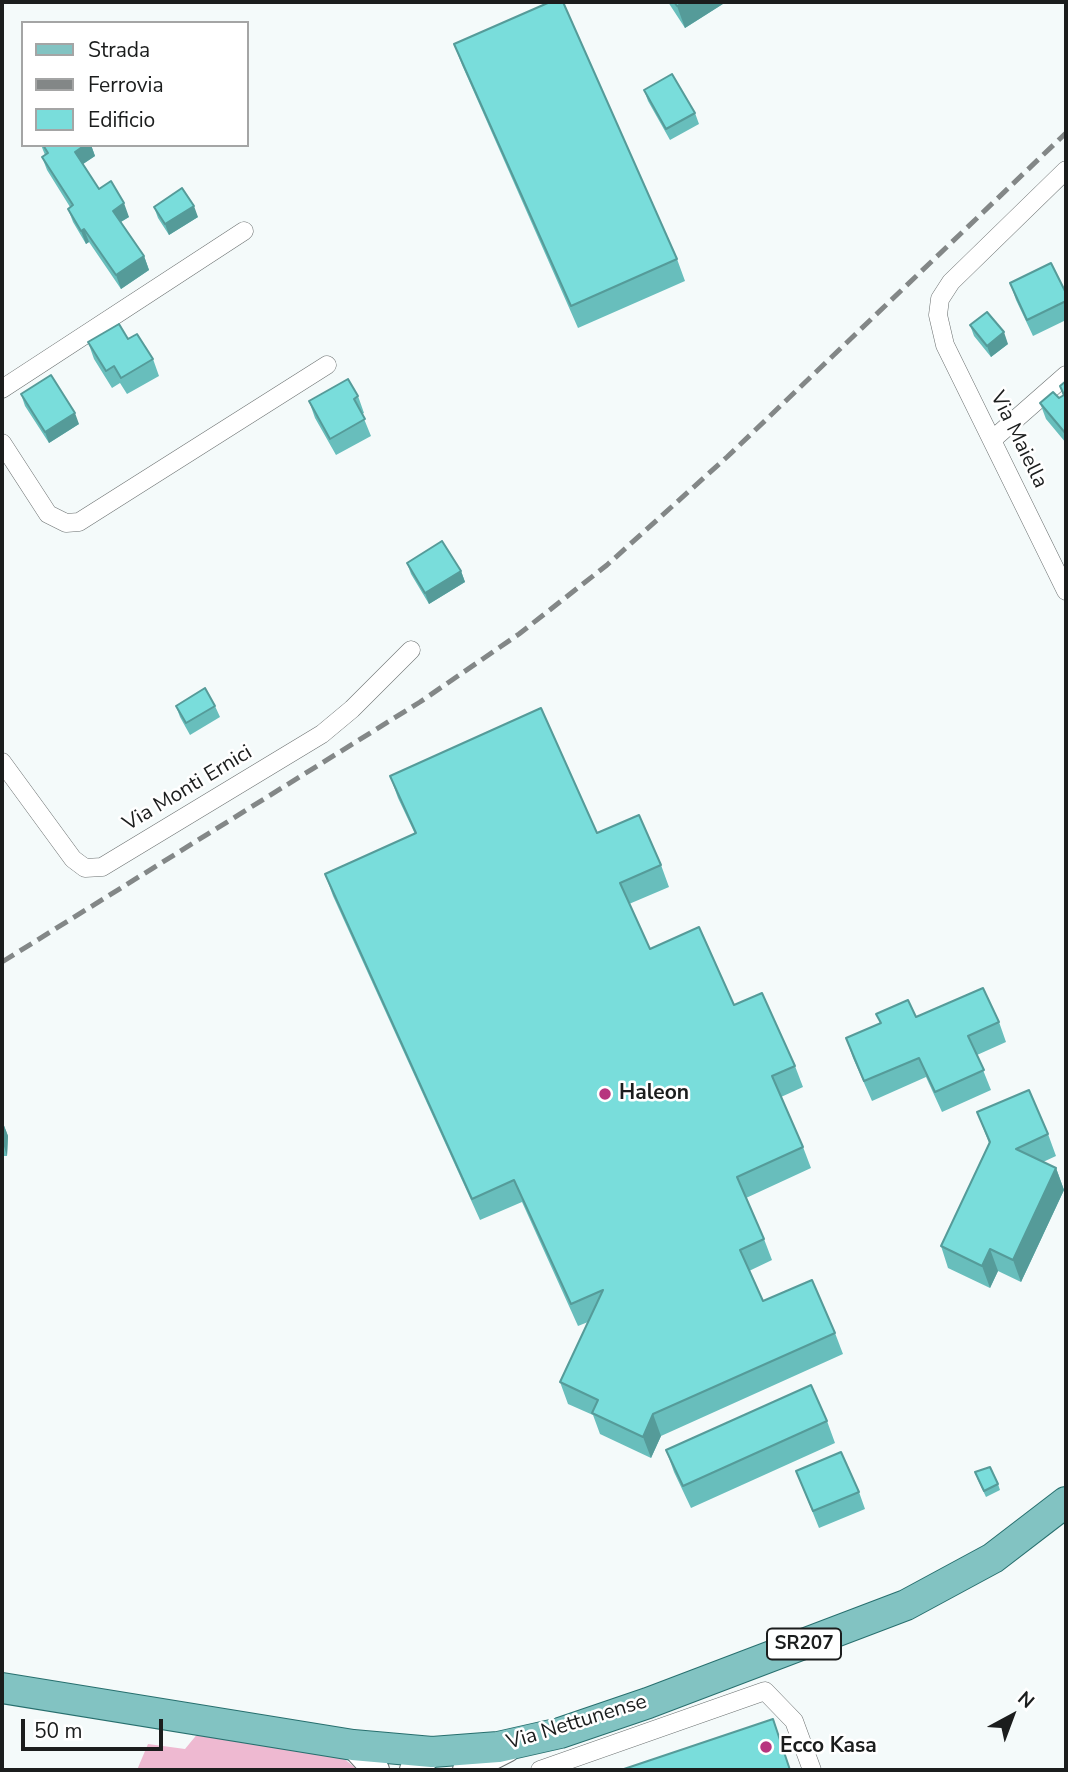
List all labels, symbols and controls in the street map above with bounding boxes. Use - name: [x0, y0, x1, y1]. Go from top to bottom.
- legend: [21, 21, 248, 147]
- text: Strada: [88, 36, 150, 64]
- text: Ferrovia: [88, 71, 164, 99]
- text: Edificio: [88, 106, 155, 134]
- street label: Via Maiella: [984, 387, 1052, 493]
- street label: Via Monti Ernici: [119, 741, 257, 837]
- place label: Haleon: [619, 1081, 689, 1107]
- marker: Haleon: [597, 1086, 613, 1102]
- road number: SR207: [767, 1628, 841, 1660]
- north arrow: [977, 1681, 1047, 1751]
- text: N: [1012, 1686, 1040, 1715]
- street label: Via Nettunense: [504, 1690, 650, 1756]
- scale bar: [24, 1706, 166, 1750]
- text: 50 m: [34, 1717, 83, 1745]
- place label: Ecco Kasa: [780, 1734, 877, 1760]
- marker: Ecco Kasa: [758, 1739, 774, 1755]

